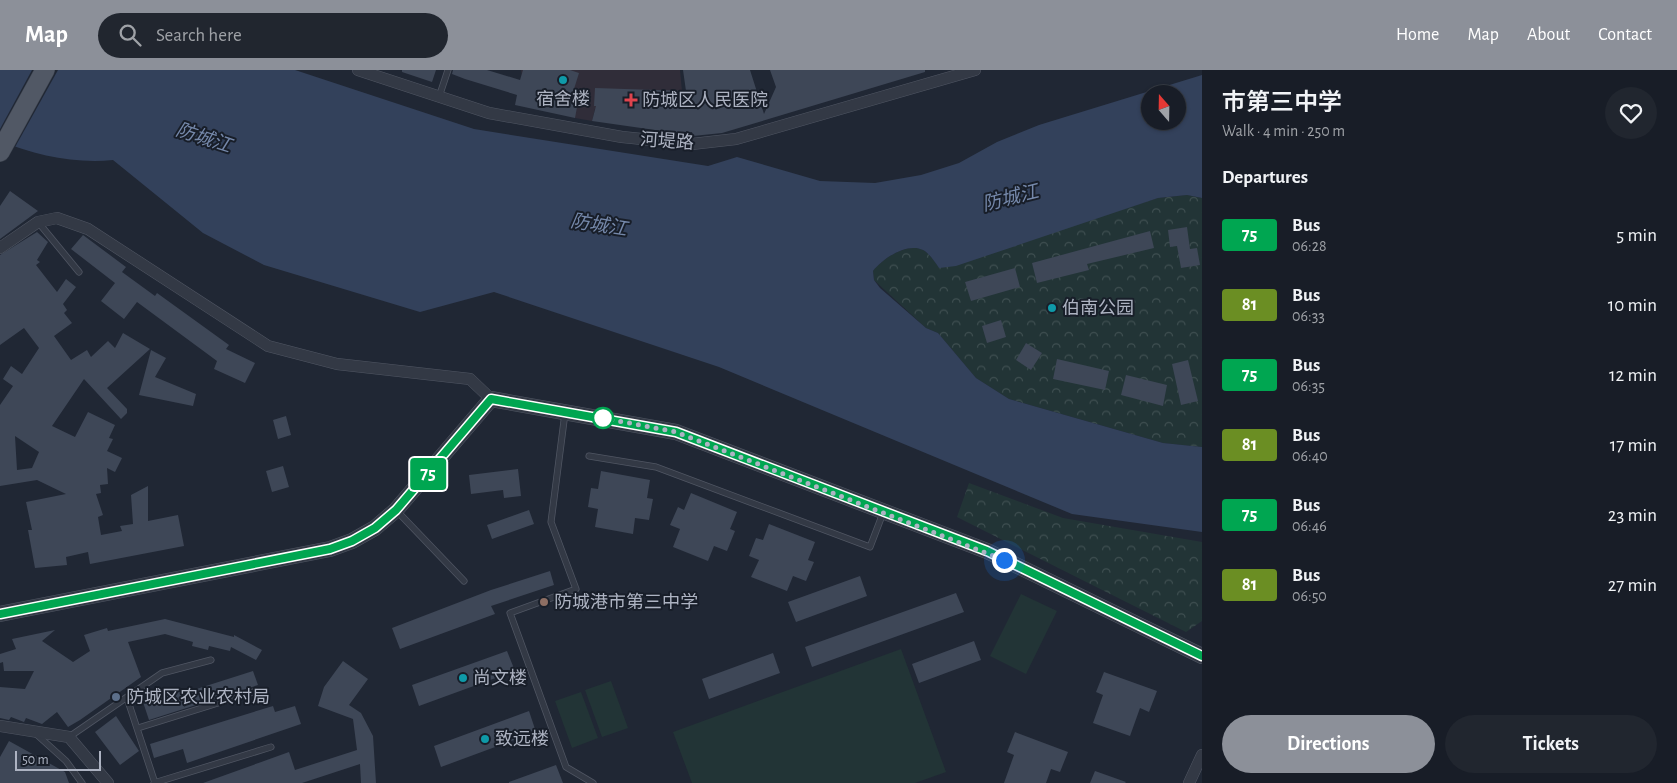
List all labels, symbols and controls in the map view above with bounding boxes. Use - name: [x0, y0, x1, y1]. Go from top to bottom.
- search box: [98, 13, 448, 58]
- icon: search: [116, 21, 144, 49]
- text: Map: [25, 23, 68, 47]
- text: Search here: [156, 26, 242, 45]
- text: Home: [1396, 26, 1439, 44]
- text: Map: [1467, 26, 1499, 44]
- text: About: [1527, 26, 1570, 44]
- text: Contact: [1598, 26, 1652, 44]
- marker: 宿舍楼: [557, 74, 569, 86]
- north arrow: [1141, 85, 1186, 130]
- map controls: [1141, 85, 1186, 130]
- button: heart: [1605, 87, 1657, 139]
- place label: 宿舍楼: [536, 89, 590, 109]
- place label: 防城区人民医院: [642, 90, 768, 110]
- text: 巿第三中学: [1222, 91, 1342, 115]
- marker: 防城区人民医院: [624, 93, 638, 107]
- water label: 防城江: [173, 120, 236, 157]
- text: Walk · 4 min · 250 m: [1222, 123, 1345, 139]
- street label: 河堤路: [639, 129, 695, 153]
- text: Departures: [1222, 168, 1308, 187]
- water label: 防城江: [980, 181, 1042, 215]
- water label: 防城江: [569, 211, 631, 240]
- text: Bus: [1292, 216, 1320, 235]
- text: 75: [1242, 226, 1257, 244]
- text: 5 min: [1616, 226, 1657, 245]
- text: 06:28: [1292, 238, 1327, 254]
- text: Bus: [1292, 286, 1320, 305]
- text: 81: [1242, 296, 1257, 314]
- text: 10 min: [1608, 296, 1657, 315]
- place label: 伯南公园: [1062, 298, 1134, 318]
- marker: 伯南公园: [1046, 302, 1058, 314]
- text: 06:33: [1292, 308, 1325, 324]
- text: Bus: [1292, 356, 1320, 375]
- text: 75: [1242, 366, 1257, 384]
- text: 12 min: [1609, 366, 1657, 385]
- text: 06:35: [1292, 378, 1325, 394]
- unlabelled marker: [592, 407, 614, 429]
- text: Bus: [1292, 426, 1320, 445]
- text: 81: [1242, 436, 1257, 454]
- text: 17 min: [1610, 436, 1657, 455]
- text: 06:40: [1292, 448, 1328, 464]
- line badge: 75: [406, 458, 450, 490]
- text: 75: [420, 465, 436, 483]
- text: Bus: [1292, 496, 1320, 515]
- text: 75: [1242, 506, 1257, 524]
- text: 23 min: [1608, 506, 1657, 525]
- text: 06:46: [1292, 518, 1327, 534]
- your location: [992, 548, 1017, 573]
- text: Bus: [1292, 566, 1320, 585]
- text: 81: [1242, 576, 1257, 594]
- text: 27 min: [1608, 576, 1657, 595]
- text: 06:50: [1292, 588, 1327, 604]
- place label: 防城港市第三中学: [554, 592, 698, 612]
- marker: 防城港市第三中学: [538, 596, 550, 608]
- place label: 尚文楼: [473, 668, 527, 688]
- marker: 尚文楼: [457, 672, 469, 684]
- place label: 防城区农业农村局: [126, 687, 270, 707]
- marker: 防城区农业农村局: [110, 691, 122, 703]
- button: Directions: [1222, 715, 1435, 773]
- button: Tickets: [1445, 715, 1657, 773]
- place label: 致远楼: [495, 729, 549, 749]
- marker: 致远楼: [479, 733, 491, 745]
- scale bar: [15, 748, 101, 771]
- text: 50 m: [22, 753, 49, 767]

